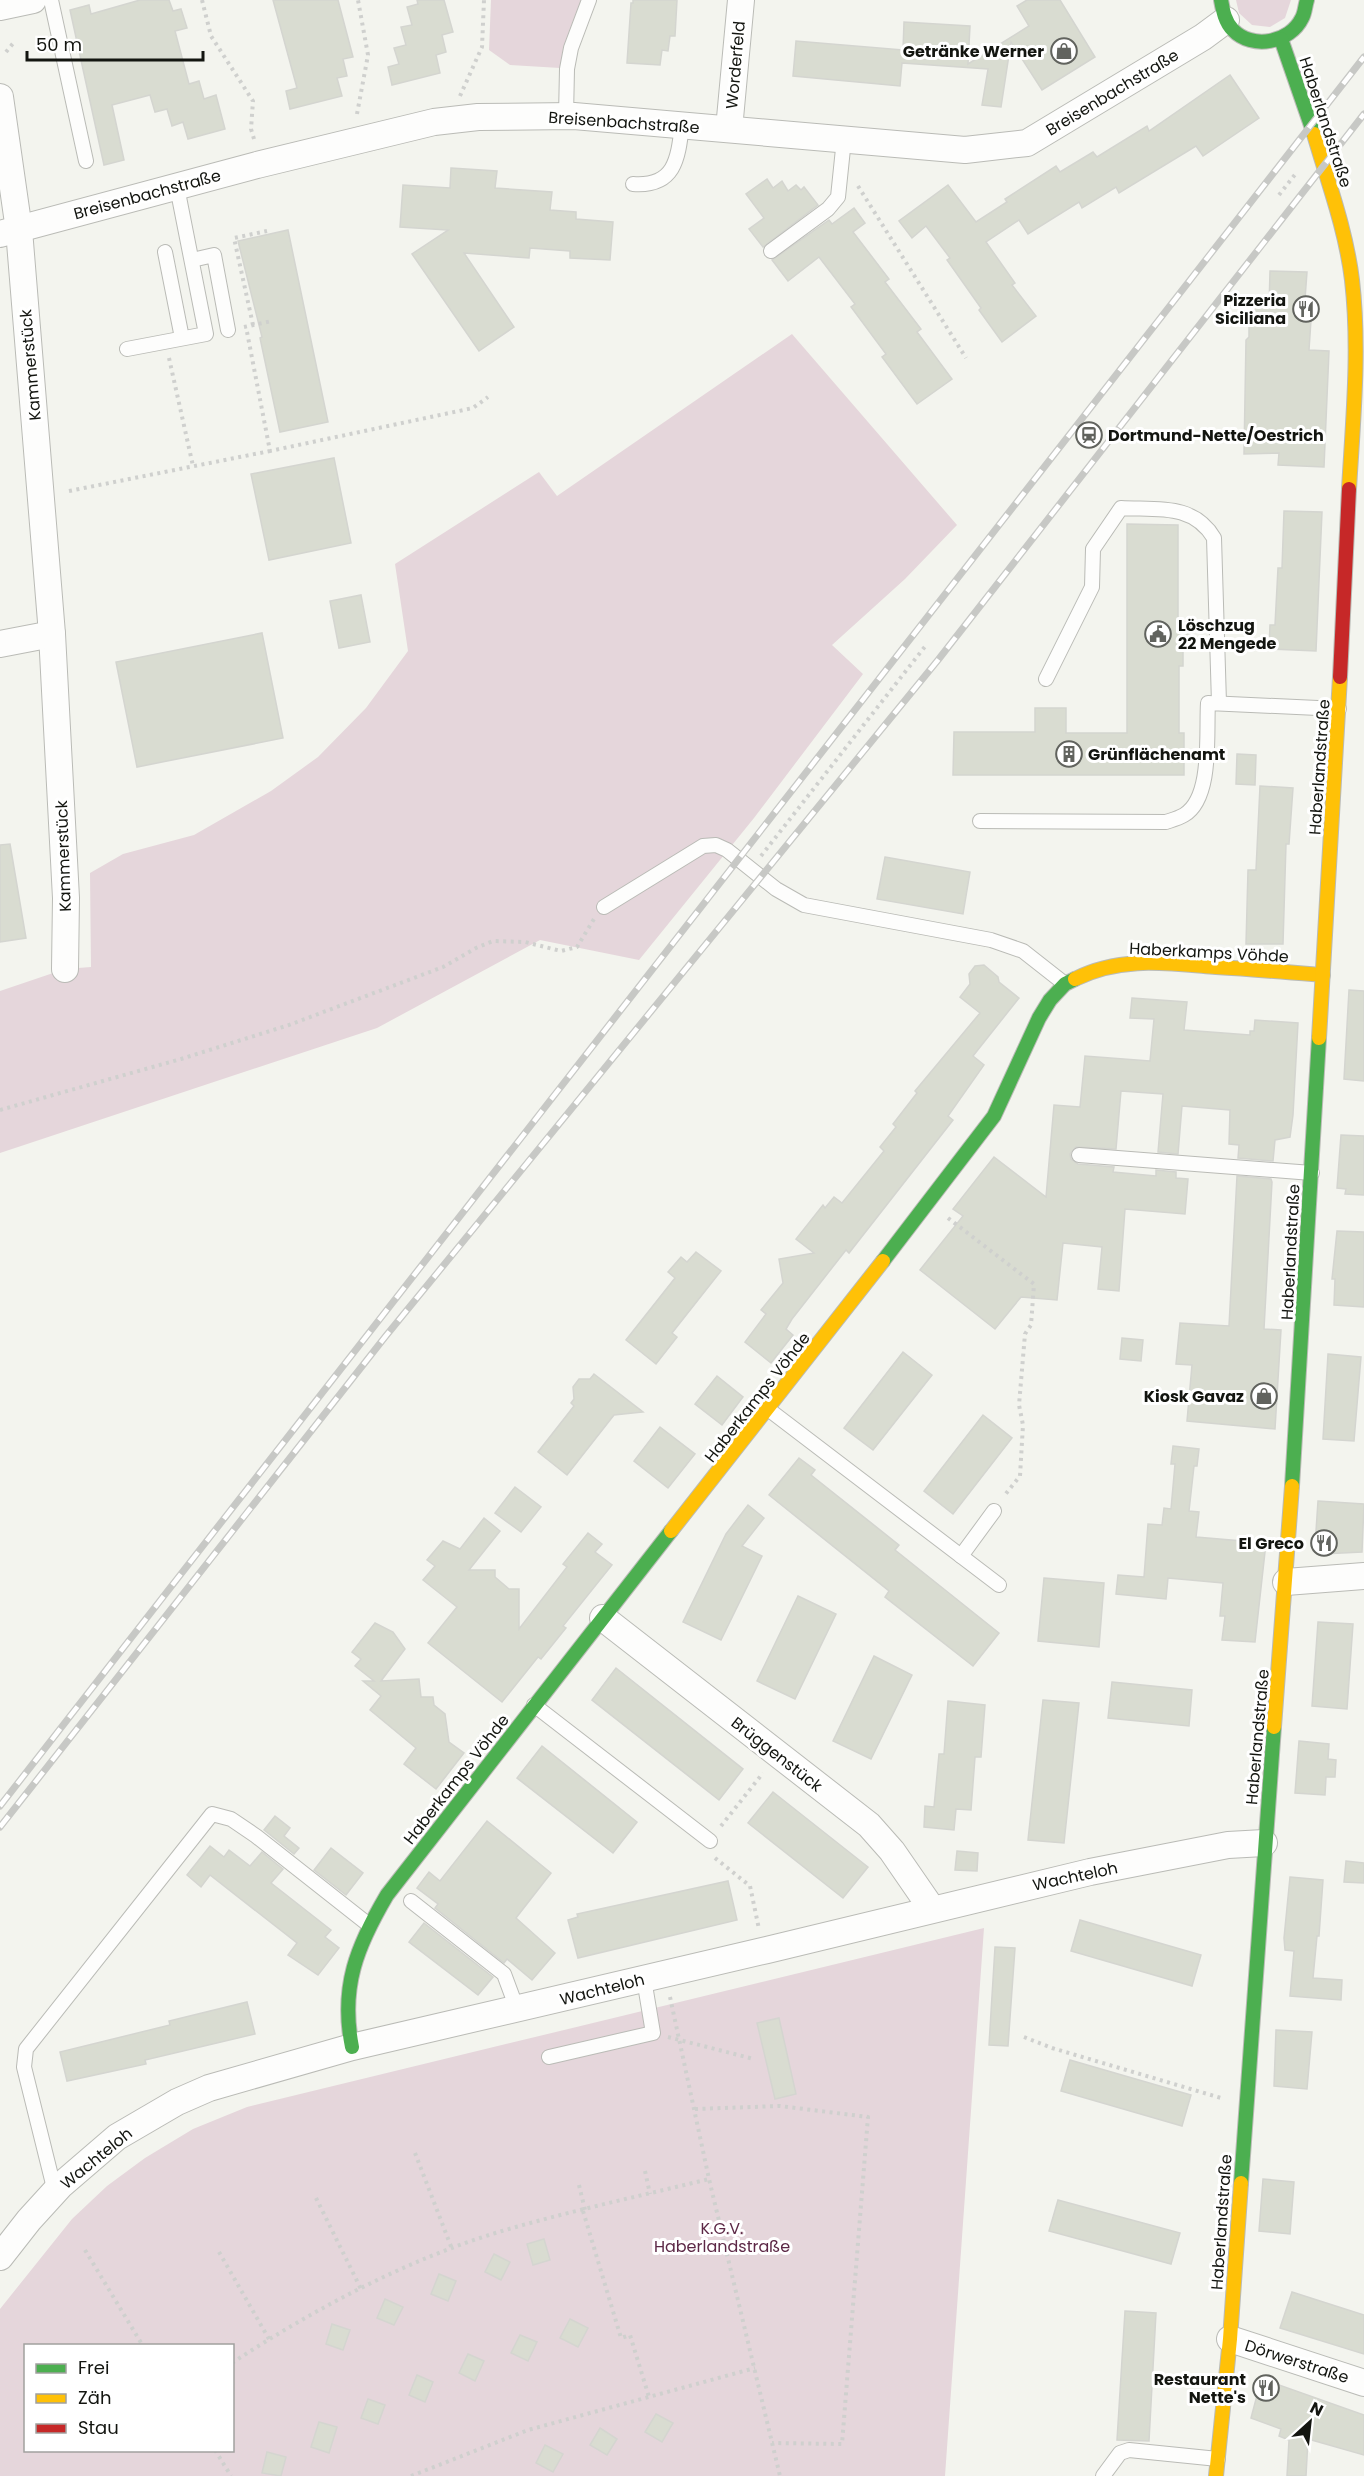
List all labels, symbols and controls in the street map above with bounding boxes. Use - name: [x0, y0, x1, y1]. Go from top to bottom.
- street label: Worderfeld: [720, 20, 751, 110]
- scale bar: [27, 24, 202, 62]
- text: 50 m: [36, 32, 82, 57]
- shop icon: Getränke Werner: [1049, 36, 1079, 66]
- place label: Getränke Werner: [903, 40, 1044, 63]
- street label: Breisenbachstraße: [1041, 44, 1183, 141]
- street label: Haberlandstraße: [1294, 54, 1358, 191]
- street label: Breisenbachstraße: [548, 106, 700, 139]
- street label: Breisenbachstraße: [71, 164, 223, 225]
- place label: Pizzeria Siciliana: [1215, 289, 1286, 330]
- restaurant icon: Pizzeria Siciliana: [1291, 294, 1321, 324]
- street label: Kammerstück: [14, 308, 47, 422]
- station icon: Dortmund-Nette/Oestrich: [1074, 420, 1104, 450]
- place label: Dortmund-Nette/Oestrich: [1108, 424, 1324, 447]
- place label: Löschzug 22 Mengede: [1178, 614, 1277, 655]
- public building icon: Löschzug 22 Mengede: [1143, 619, 1173, 649]
- street label: Haberlandstraße: [1303, 698, 1336, 836]
- building icon: Grünflächenamt: [1054, 739, 1084, 769]
- place label: Grünflächenamt: [1088, 743, 1225, 766]
- street label: Kammerstück: [50, 799, 77, 912]
- street label: Haberkamps Vöhde: [1129, 937, 1289, 968]
- street label: Haberlandstraße: [1275, 1183, 1306, 1321]
- street label: Haberkamps Vöhde: [699, 1327, 816, 1467]
- shop icon: Kiosk Gavaz: [1249, 1381, 1279, 1411]
- place label: Kiosk Gavaz: [1144, 1385, 1244, 1408]
- restaurant icon: El Greco: [1309, 1528, 1339, 1558]
- place label: El Greco: [1238, 1532, 1304, 1555]
- street label: Haberlandstraße: [1240, 1668, 1275, 1806]
- street label: Haberkamps Vöhde: [398, 1709, 515, 1849]
- street label: Brüggenstück: [726, 1711, 828, 1798]
- street label: Wachteloh: [1030, 1856, 1120, 1897]
- street label: Wachteloh: [557, 1968, 647, 2011]
- street label: Wachteloh: [55, 2122, 137, 2195]
- street label: Haberlandstraße: [1205, 2153, 1238, 2291]
- park label: K.G.V. Haberlandstraße: [654, 2217, 790, 2258]
- street label: Dörwerstraße: [1242, 2334, 1352, 2389]
- legend: [24, 2344, 234, 2452]
- text: Frei: [78, 2355, 109, 2380]
- place label: Restaurant Nette's: [1154, 2368, 1246, 2409]
- restaurant icon: Restaurant Nette's: [1251, 2373, 1281, 2403]
- text: Zäh: [78, 2385, 111, 2410]
- north arrow: [1280, 2392, 1340, 2452]
- text: N: [1306, 2396, 1327, 2422]
- text: Stau: [78, 2415, 119, 2440]

